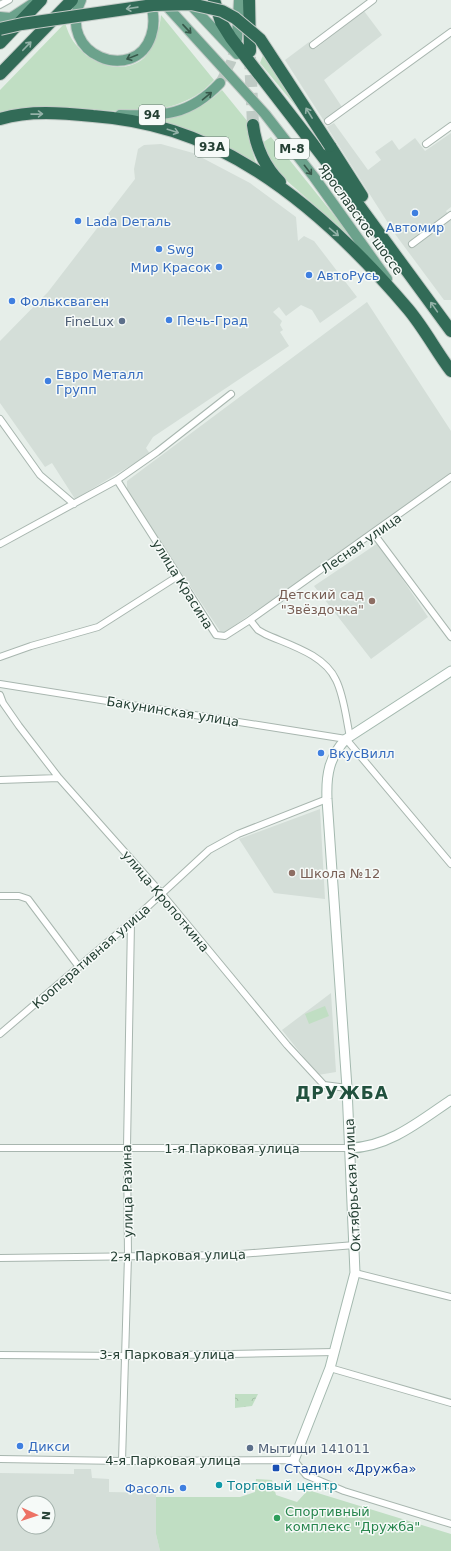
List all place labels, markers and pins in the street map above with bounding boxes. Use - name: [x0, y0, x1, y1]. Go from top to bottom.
- marker: Автомир: [410, 208, 420, 218]
- place label: Lada Dеталь: [86, 214, 171, 229]
- marker: Lada Dеталь: [73, 216, 83, 226]
- place label: Автомир: [386, 220, 444, 235]
- place label: Swg: [167, 242, 194, 257]
- marker: Swg: [154, 244, 164, 254]
- place label: Мир Красок: [131, 260, 211, 275]
- marker: Мир Красок: [214, 262, 224, 272]
- place label: АвтоРусь: [317, 268, 379, 283]
- marker: АвтоРусь: [304, 270, 314, 280]
- place label: Фольксваген: [20, 294, 109, 309]
- marker: Фольксваген: [7, 296, 17, 306]
- place label: Печь-Град: [177, 313, 248, 328]
- place label: FineLux: [65, 314, 114, 329]
- marker: Печь-Град: [164, 315, 174, 325]
- marker: FineLux: [117, 316, 127, 326]
- place label: Евро Металл Групп: [56, 367, 144, 397]
- marker: Евро Металл Групп: [43, 376, 53, 386]
- place label: Детский сад "Звёздочка": [278, 587, 364, 617]
- marker: Детский сад "Звёздочка": [367, 596, 377, 606]
- place label: ВкусВилл: [329, 746, 395, 761]
- marker: ВкусВилл: [316, 748, 326, 758]
- place label: Школа №12: [300, 866, 380, 881]
- marker: Школа №12: [287, 868, 297, 878]
- place label: Дикси: [28, 1439, 70, 1454]
- marker: Дикси: [15, 1441, 25, 1451]
- place label: Мытищи 141011: [258, 1441, 370, 1456]
- marker: Мытищи 141011: [245, 1443, 255, 1453]
- place label: Стадион «Дружба»: [284, 1461, 416, 1476]
- marker: Стадион «Дружба»: [271, 1463, 281, 1473]
- place label: Торговый центр: [226, 1478, 338, 1493]
- marker: Торговый центр: [214, 1480, 224, 1490]
- place label: Фасоль: [125, 1481, 175, 1496]
- marker: Фасоль: [178, 1483, 188, 1493]
- place label: Спортивный комплекс "Дружба": [285, 1504, 420, 1534]
- marker: Спортивный комплекс "Дружба": [272, 1513, 282, 1523]

